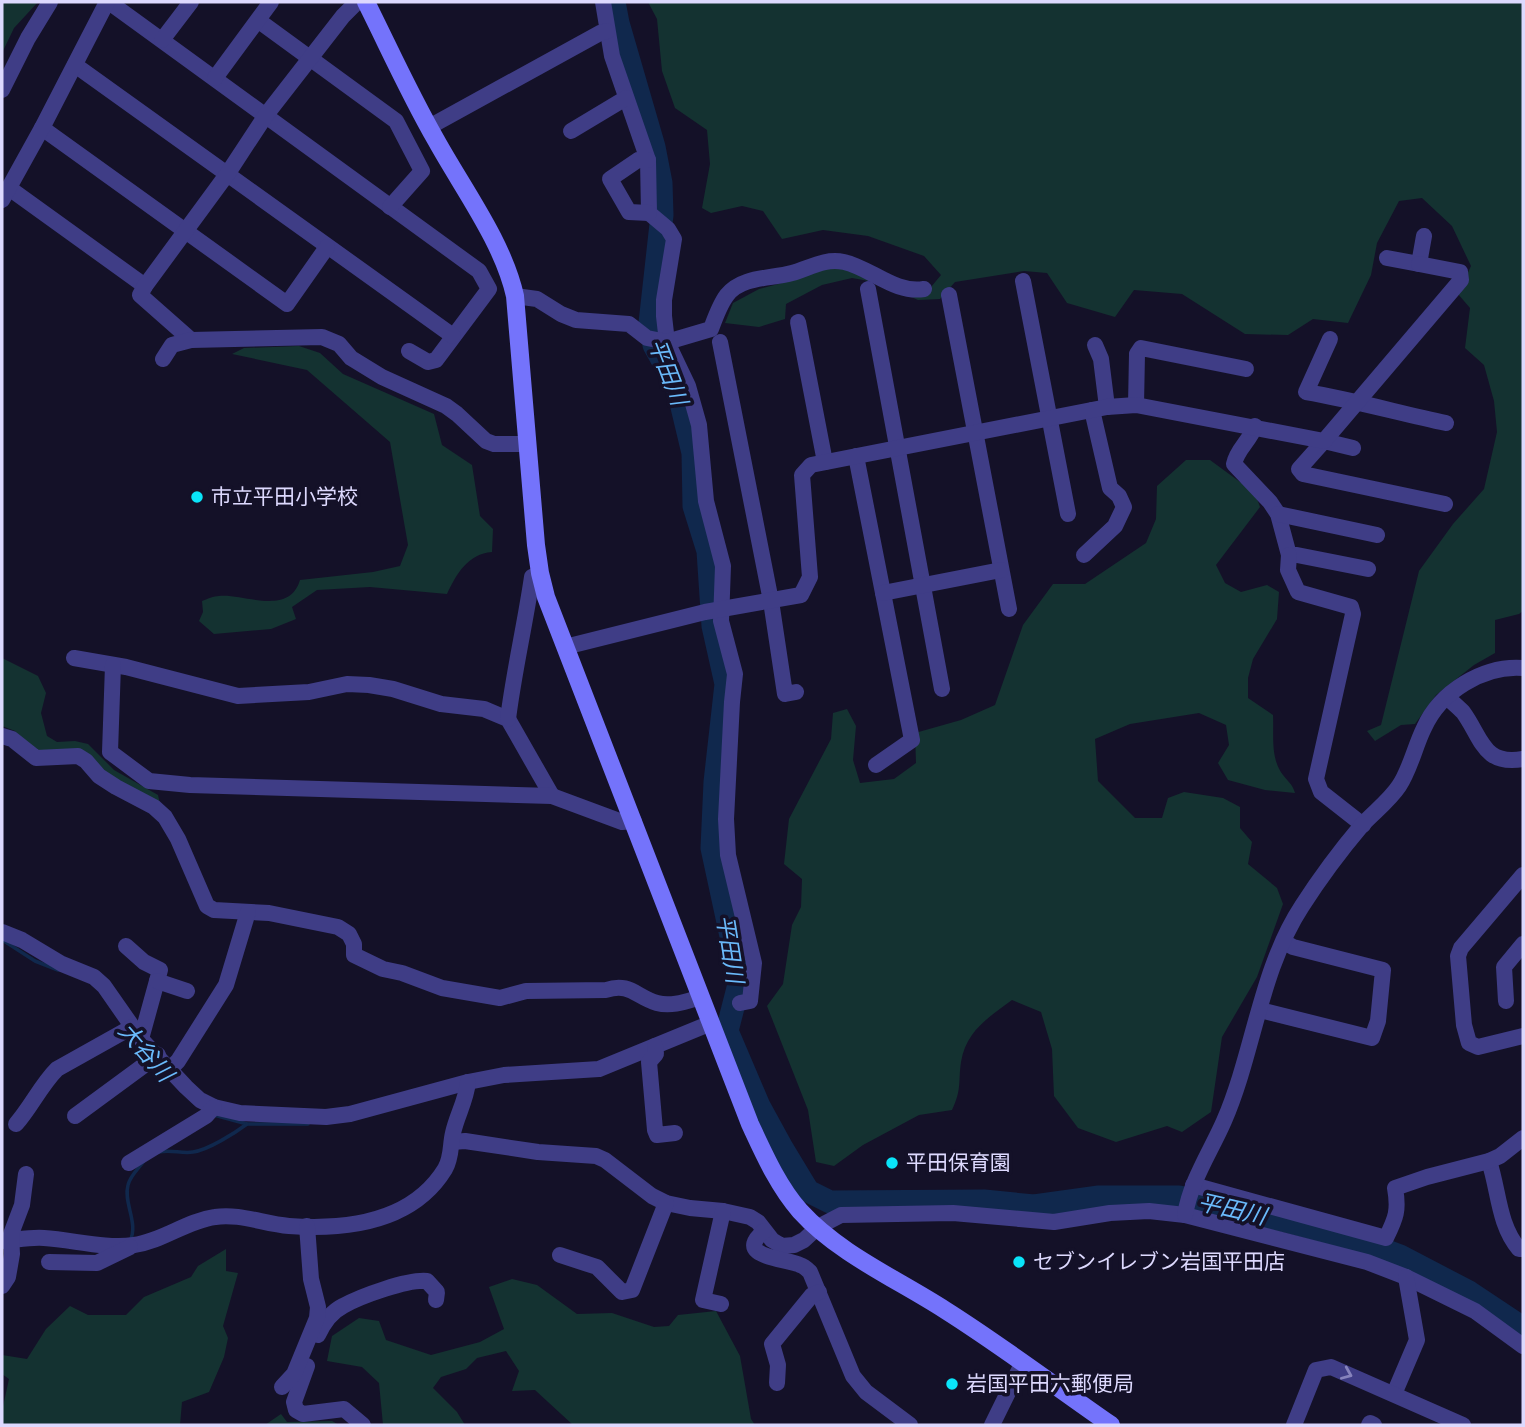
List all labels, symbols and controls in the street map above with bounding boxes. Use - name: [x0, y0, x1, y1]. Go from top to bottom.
- water label: 平田川: [643, 335, 694, 412]
- place label: 市立平田小学校: [211, 485, 358, 509]
- marker: 市立平田小学校: [189, 489, 205, 505]
- water label: 平田川: [712, 913, 749, 988]
- water label: 大谷川: [114, 1017, 180, 1089]
- place label: 平田保育園: [906, 1151, 1011, 1175]
- marker: 平田保育園: [884, 1155, 900, 1171]
- water label: 平田川: [1195, 1189, 1271, 1230]
- place label: セブンイレブン岩国平田店: [1033, 1250, 1285, 1274]
- marker: セブンイレブン岩国平田店: [1011, 1254, 1027, 1270]
- one-way arrow: [1340, 1366, 1353, 1380]
- place label: 岩国平田六郵便局: [966, 1372, 1134, 1396]
- marker: 岩国平田六郵便局: [944, 1376, 960, 1392]

